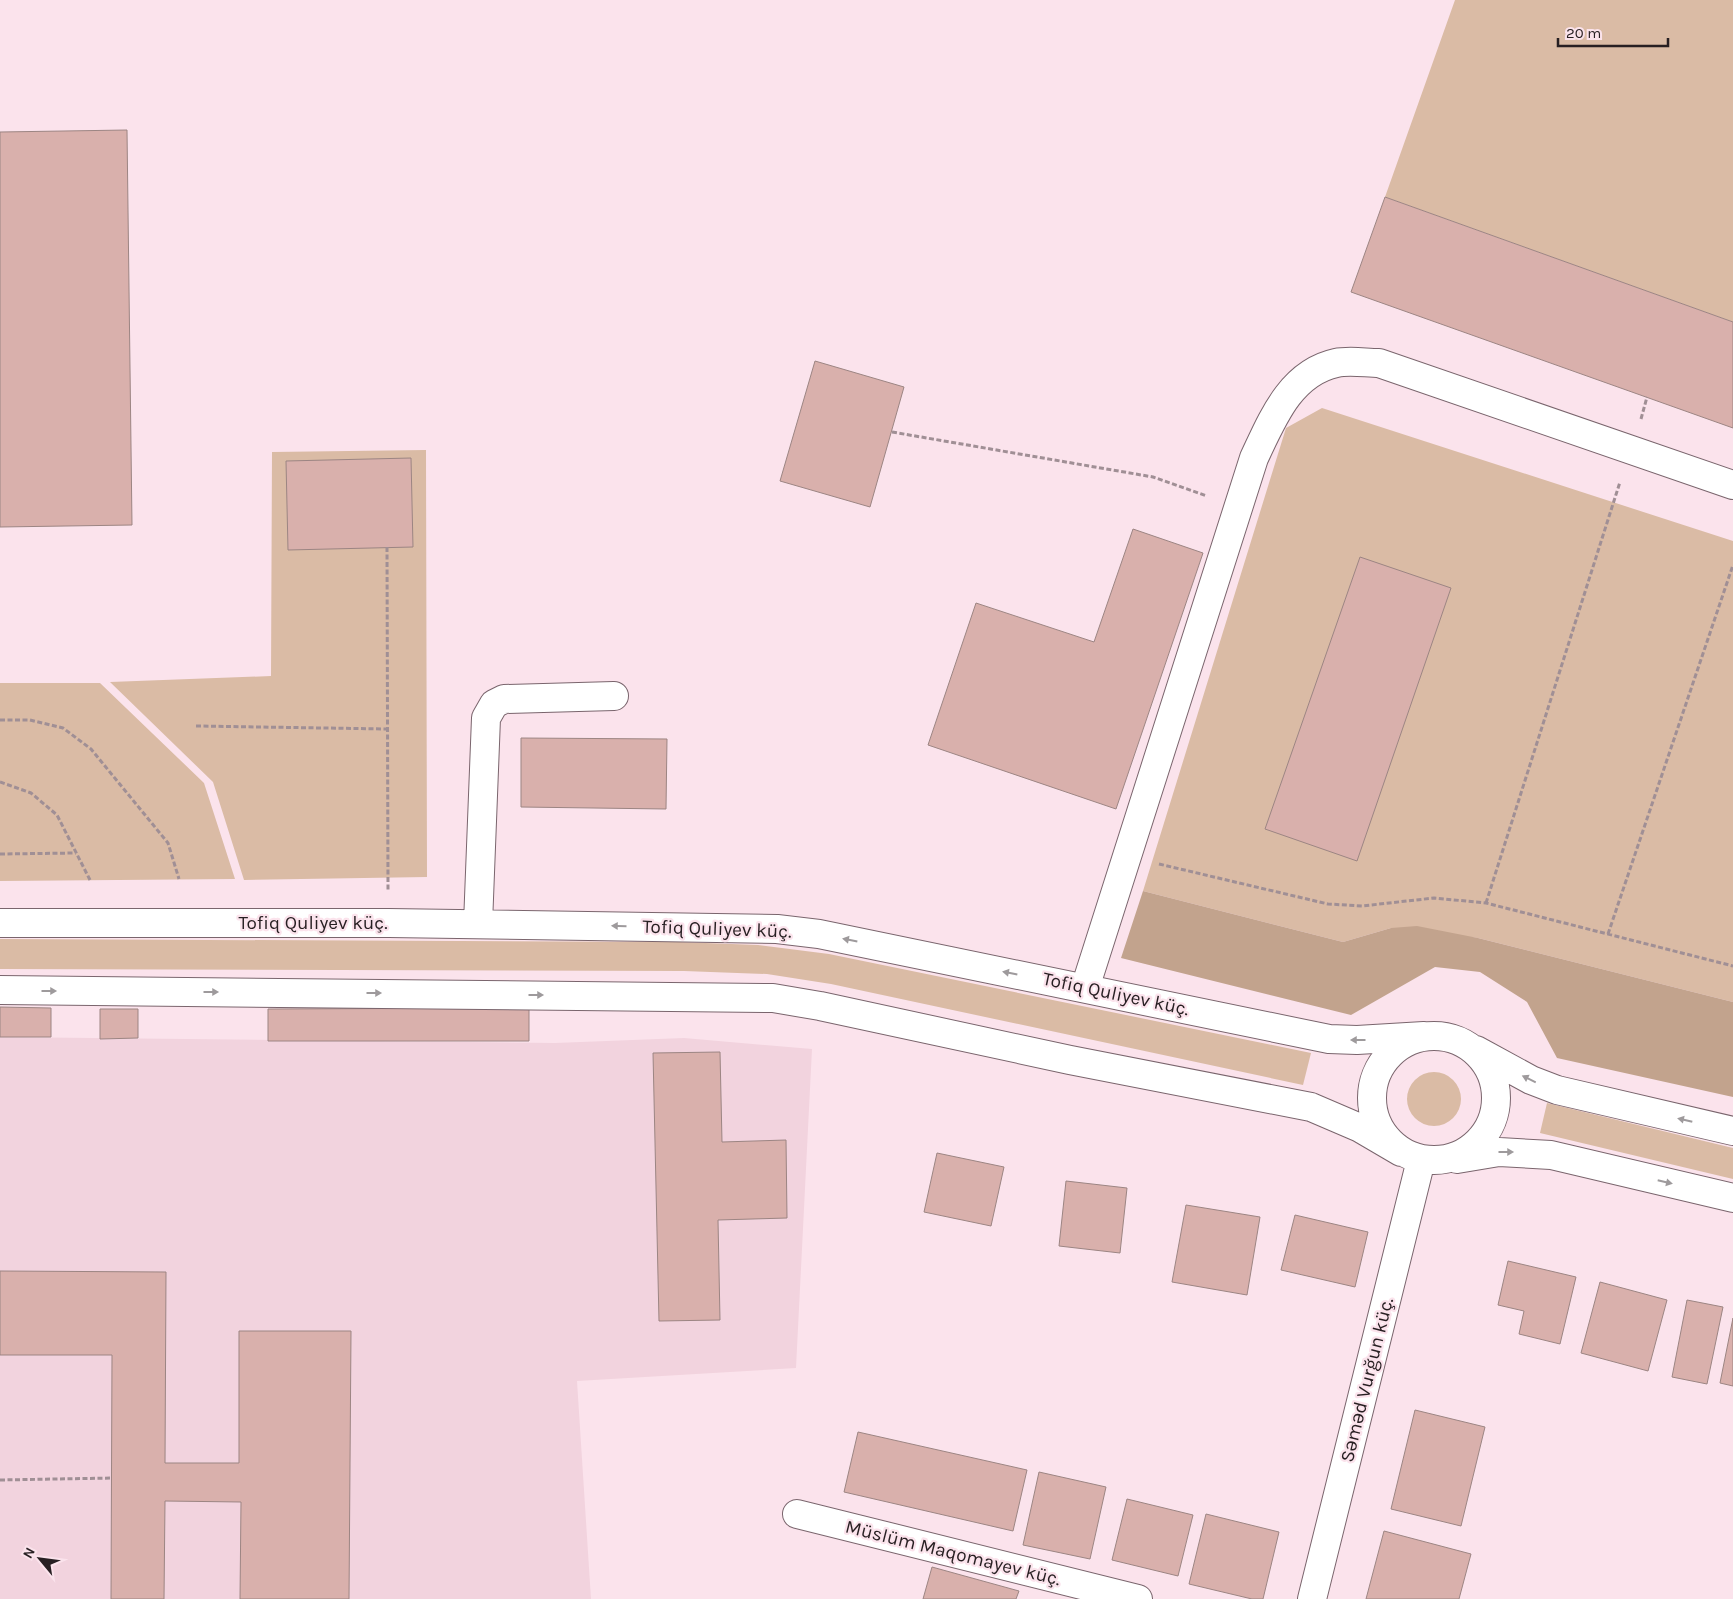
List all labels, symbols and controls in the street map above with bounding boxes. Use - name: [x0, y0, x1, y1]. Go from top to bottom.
- scale bar: [1558, 15, 1668, 47]
- text: 20 m: [1566, 24, 1601, 42]
- street label: Tofiq Quliyev küç.: [238, 912, 388, 934]
- street label: Tofiq Quliyev küç.: [642, 915, 792, 943]
- one-way arrow: [610, 922, 626, 930]
- one-way arrow: [842, 936, 858, 944]
- one-way arrow: [1001, 968, 1017, 976]
- street label: Tofiq Quliyev küç.: [1041, 968, 1191, 1020]
- one-way arrow: [41, 987, 57, 995]
- one-way arrow: [203, 988, 219, 996]
- one-way arrow: [366, 989, 382, 997]
- one-way arrow: [528, 991, 544, 999]
- one-way arrow: [1349, 1036, 1365, 1044]
- one-way arrow: [1522, 1074, 1536, 1082]
- one-way arrow: [1678, 1116, 1693, 1124]
- one-way arrow: [1498, 1148, 1514, 1156]
- one-way arrow: [1658, 1178, 1673, 1186]
- street label: Səməd Vurğun küç.: [1336, 1295, 1398, 1465]
- street label: Müslüm Maqomayev küç.: [843, 1516, 1063, 1590]
- north arrow: [15, 1534, 65, 1584]
- text: N: [19, 1544, 39, 1561]

